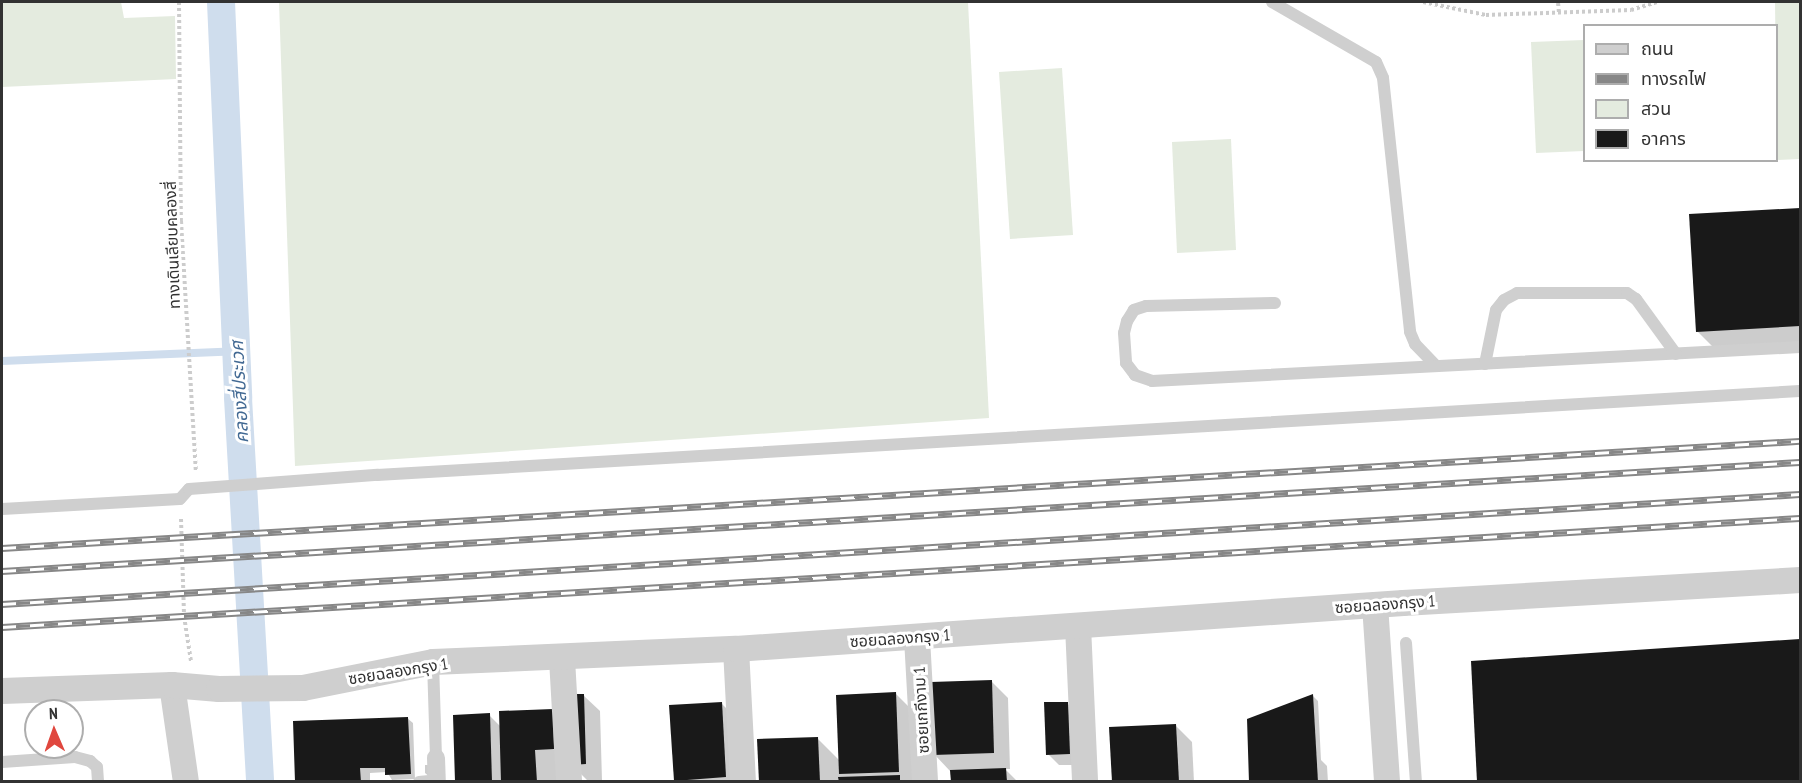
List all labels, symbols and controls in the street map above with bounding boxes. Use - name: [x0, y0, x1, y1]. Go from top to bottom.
- legend: [1583, 24, 1778, 162]
- text: ถนน: [1641, 37, 1674, 60]
- text: ทางรถไฟ: [1641, 67, 1706, 90]
- text: สวน: [1641, 97, 1671, 120]
- text: อาคาร: [1641, 127, 1686, 150]
- street label: ทางเดินเลียบคลองสี่: [160, 181, 184, 309]
- water label: คลองสี่ประเวศ: [227, 340, 253, 444]
- street label: ซอยฉลองกรุง 1: [1334, 591, 1436, 617]
- street label: ซอยฉลองกรุง 1: [849, 625, 951, 651]
- street label: ซอยฉลองกรุง 1: [347, 654, 449, 688]
- street label: ซอยเกกีงาม 1: [909, 666, 933, 754]
- north arrow: [24, 699, 84, 759]
- text: N: [49, 703, 58, 723]

